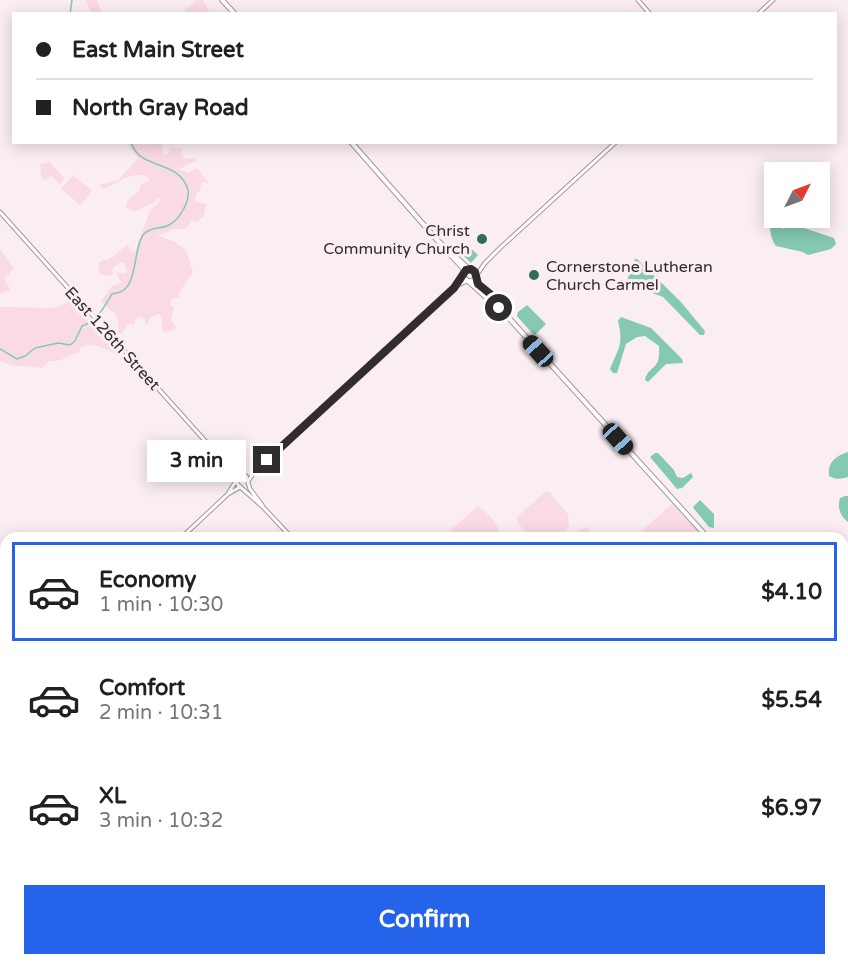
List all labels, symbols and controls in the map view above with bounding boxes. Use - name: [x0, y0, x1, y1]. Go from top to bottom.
- text: East Main Street: [72, 37, 244, 63]
- text: North Gray Road: [72, 95, 249, 121]
- north arrow: [764, 162, 830, 228]
- map controls: [764, 162, 830, 228]
- place label: Christ Community Church: [323, 221, 470, 259]
- marker: Christ Community Church: [475, 232, 489, 246]
- place label: Cornerstone Lutheran Church Carmel: [546, 257, 713, 295]
- marker: Cornerstone Lutheran Church Carmel: [527, 268, 541, 282]
- street label: East 126th Street: [60, 283, 164, 395]
- route start: [485, 294, 512, 321]
- car: [519, 332, 557, 370]
- car: [599, 420, 637, 458]
- callout: 3 min: [147, 439, 246, 481]
- route end: [253, 446, 280, 473]
- text: 3 min: [170, 449, 223, 473]
- icon: car: [27, 565, 81, 619]
- text: Economy: [99, 567, 196, 593]
- text: $4.10: [761, 579, 822, 605]
- text: 1 min · 10:30: [99, 593, 223, 617]
- icon: car: [27, 673, 81, 727]
- text: Comfort: [99, 675, 185, 701]
- text: $5.54: [761, 687, 822, 713]
- text: 2 min · 10:31: [99, 701, 223, 725]
- icon: car: [27, 781, 81, 835]
- text: XL: [99, 783, 126, 809]
- text: $6.97: [761, 795, 822, 821]
- text: 3 min · 10:32: [99, 809, 223, 833]
- button: Confirm: [24, 885, 825, 954]

